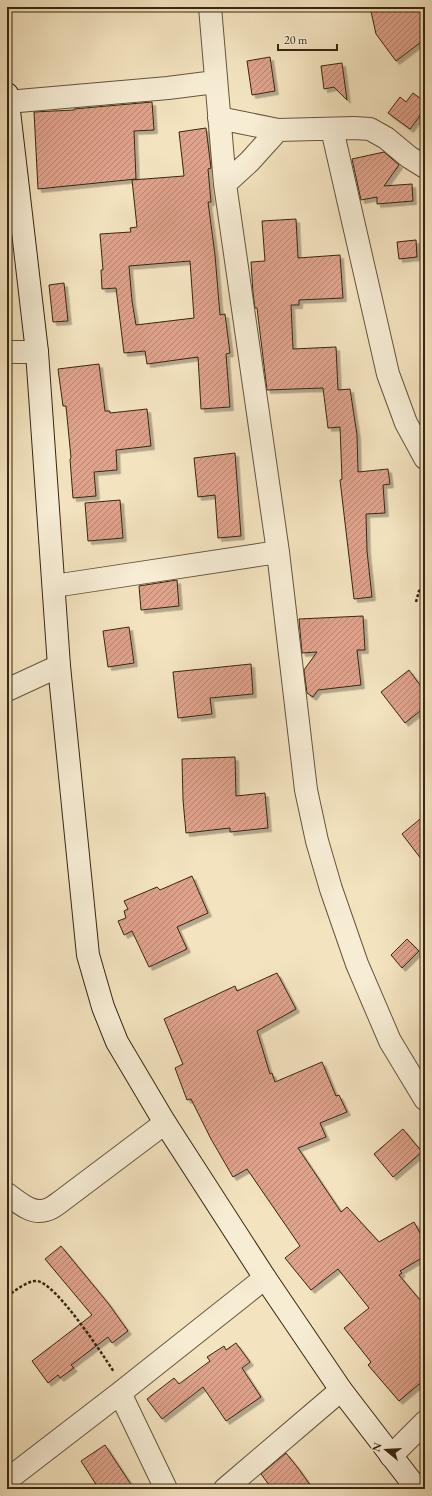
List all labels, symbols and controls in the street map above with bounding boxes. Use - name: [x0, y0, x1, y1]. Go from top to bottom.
- scale bar: [278, 26, 337, 52]
- text: 20 m: [284, 32, 308, 48]
- north arrow: [366, 1430, 406, 1470]
- text: N: [368, 1440, 385, 1453]

